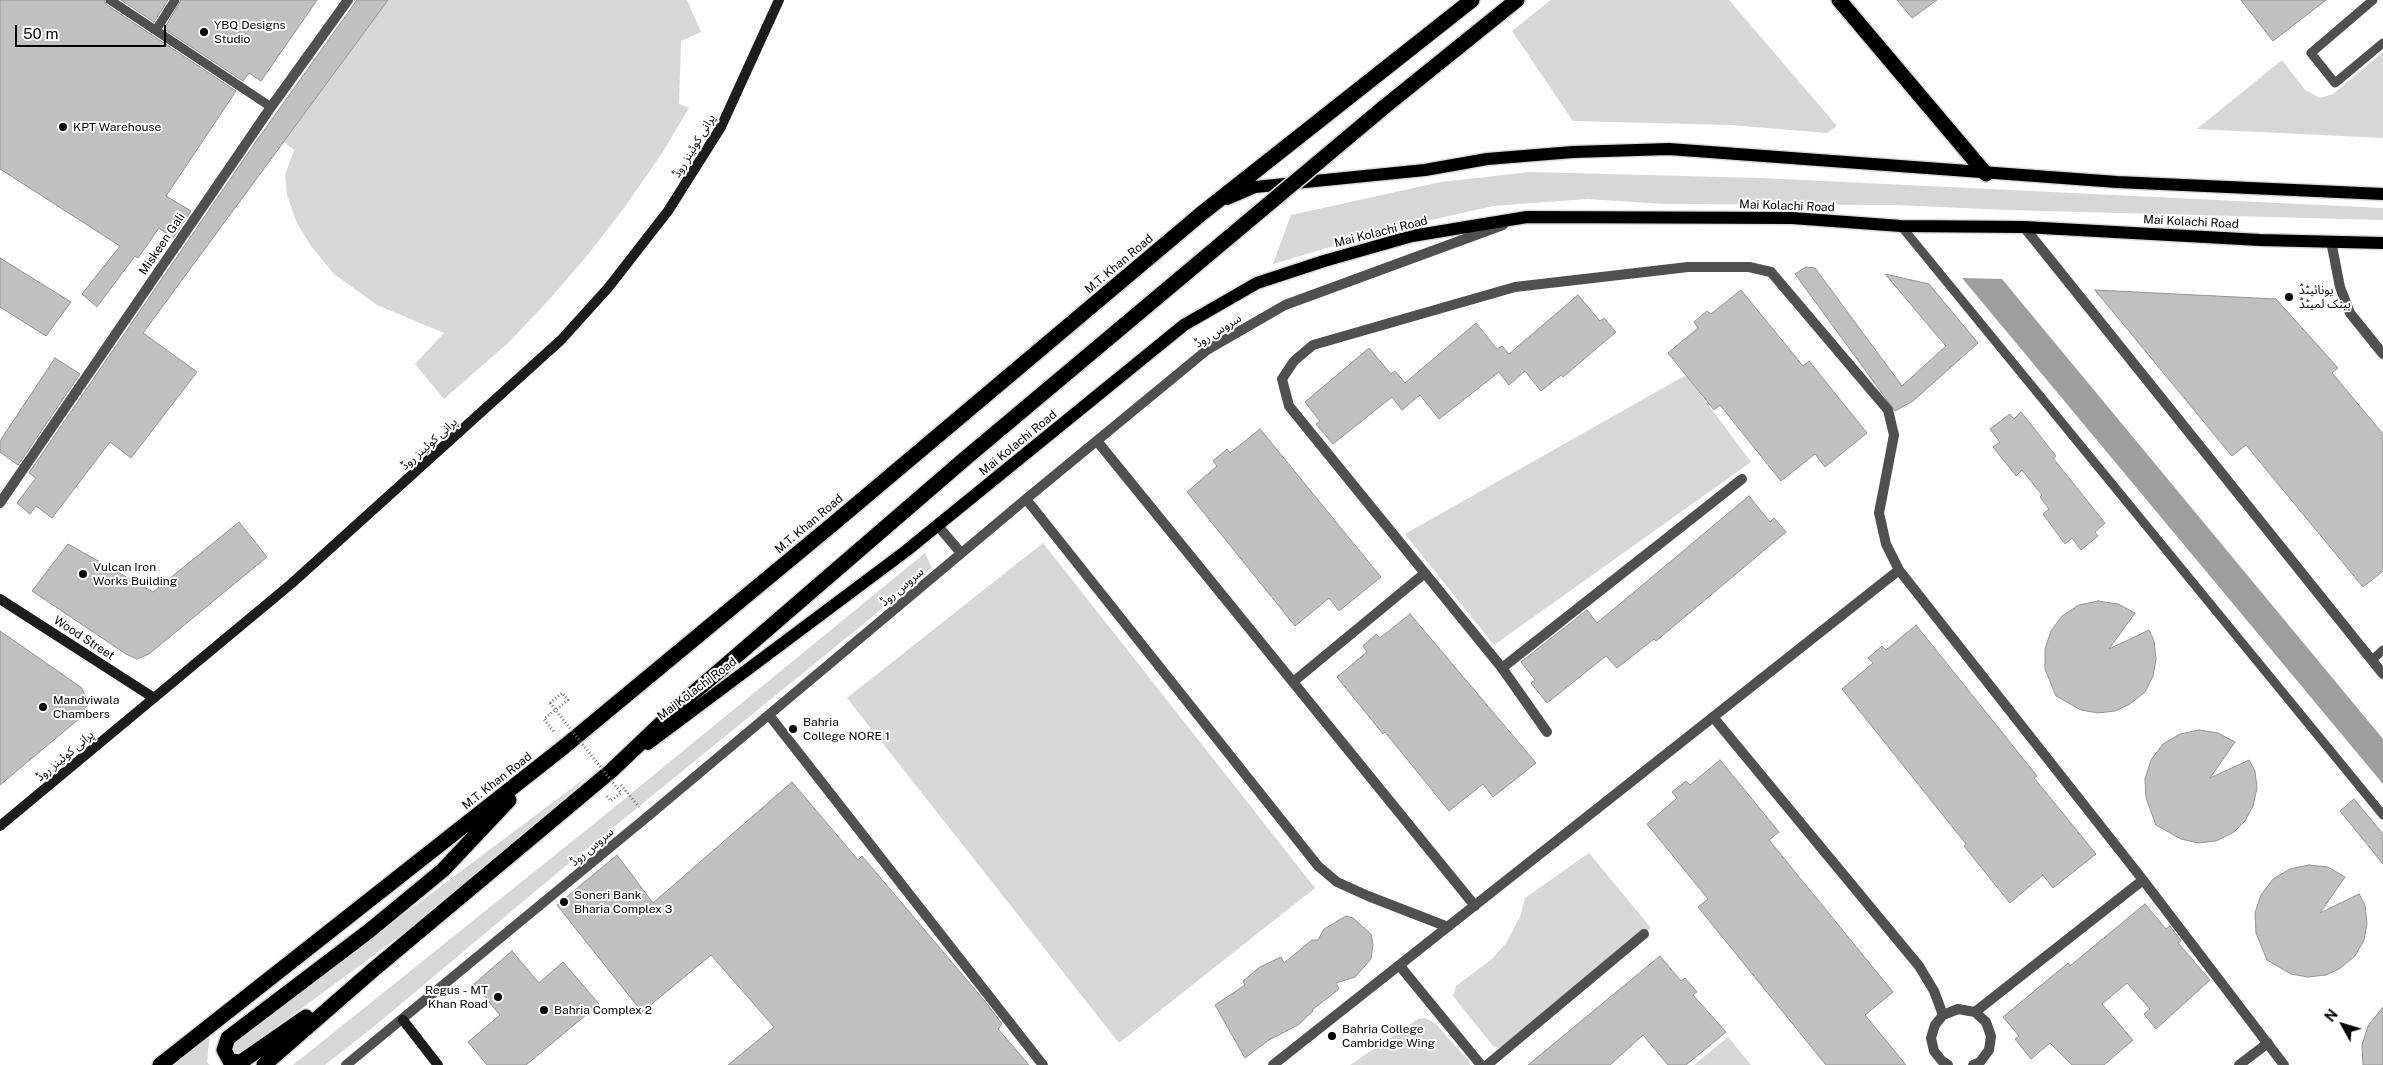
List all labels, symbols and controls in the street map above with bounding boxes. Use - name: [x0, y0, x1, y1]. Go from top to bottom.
- scale bar: [18, 15, 169, 47]
- place label: YBQ Designs Studio: [214, 18, 286, 46]
- text: 50 m: [23, 25, 58, 42]
- marker: YBQ Designs Studio: [198, 26, 210, 38]
- street label: پرانی کوئینز روڈ: [669, 112, 719, 180]
- place label: KPT Warehouse: [73, 120, 161, 134]
- marker: KPT Warehouse: [57, 121, 69, 133]
- street label: Mai Kolachi Road: [1739, 197, 1835, 215]
- street label: Miskeen Gali: [136, 210, 188, 278]
- street label: Mai Kolachi Road: [2143, 212, 2239, 232]
- street label: Mai Kolachi Road: [1333, 213, 1429, 251]
- street label: M.T. Khan Road: [1082, 231, 1156, 297]
- place label: یونائیٹڈ بینک لمیٹڈ: [2299, 283, 2351, 311]
- marker: یونائیٹڈ بینک لمیٹڈ: [2283, 291, 2295, 303]
- street label: سروس روڈ: [1192, 311, 1244, 351]
- street label: Mai Kolachi Road: [976, 407, 1060, 479]
- street label: پرانی کوئینز روڈ: [398, 415, 460, 473]
- street label: M.T. Khan Road: [772, 491, 846, 557]
- place label: Vulcan Iron Works Building: [93, 560, 177, 588]
- street label: سروس روڈ: [877, 565, 927, 609]
- marker: Vulcan Iron Works Building: [77, 568, 89, 580]
- street label: Wood Street: [51, 613, 117, 663]
- street label: Mai Kolachi Road: [654, 654, 740, 724]
- place label: Mandviwala Chambers: [53, 693, 119, 721]
- marker: Mandviwala Chambers: [37, 701, 49, 713]
- place label: Bahria College NORE 1: [803, 715, 890, 743]
- marker: Bahria College NORE 1: [787, 723, 799, 735]
- street label: پرانی کوئینز روڈ: [33, 728, 97, 784]
- street label: M.T. Khan Road: [459, 749, 535, 813]
- street label: سروس روڈ: [567, 825, 617, 869]
- place label: Soneri Bank Bharia Complex 3: [574, 888, 672, 916]
- marker: Soneri Bank Bharia Complex 3: [558, 896, 570, 908]
- place label: Regus - MT Khan Road: [425, 983, 488, 1011]
- marker: Regus - MT Khan Road: [492, 991, 504, 1003]
- north arrow: [2318, 1000, 2368, 1050]
- place label: Bahria Complex 2: [554, 1003, 652, 1017]
- marker: Bahria Complex 2: [538, 1004, 550, 1016]
- text: N: [2322, 1006, 2341, 1025]
- place label: Bahria College Cambridge Wing: [1342, 1022, 1435, 1050]
- marker: Bahria College Cambridge Wing: [1326, 1030, 1338, 1042]

